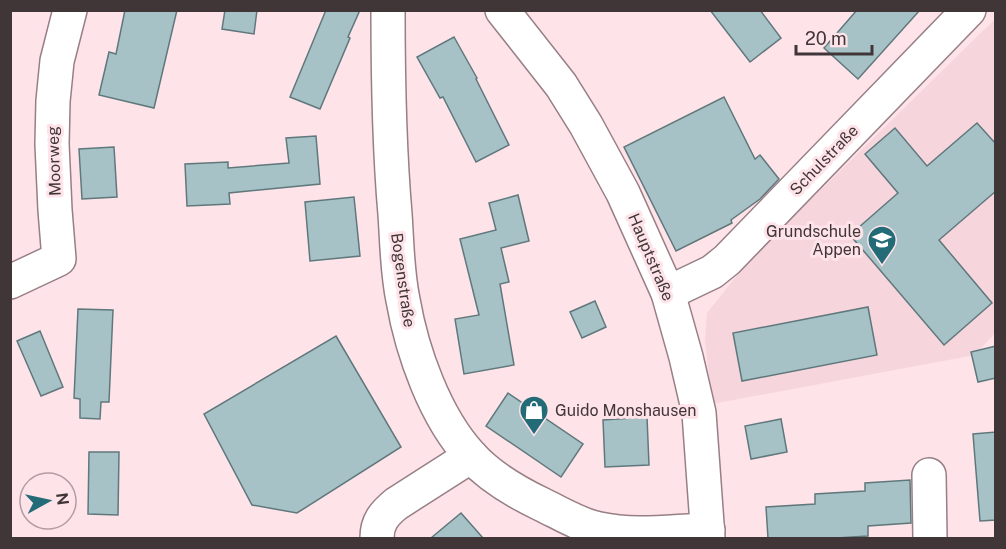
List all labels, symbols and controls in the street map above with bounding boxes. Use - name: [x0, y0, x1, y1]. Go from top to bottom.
- scale bar: [796, 18, 872, 56]
- text: 20 m: [805, 28, 847, 49]
- street label: Schulstraße: [786, 121, 862, 199]
- street label: Moorweg: [43, 126, 65, 196]
- street label: Hauptstraße: [624, 210, 678, 304]
- place label: Grundschule Appen: [766, 222, 861, 259]
- school or university icon: Grundschule Appen: [866, 224, 898, 266]
- street label: Bogenstraße: [387, 232, 419, 328]
- shop icon: Guido Monshausen: [518, 394, 550, 436]
- place label: Guido Monshausen: [555, 401, 697, 420]
- north arrow: [18, 471, 78, 531]
- text: N: [52, 491, 73, 507]

